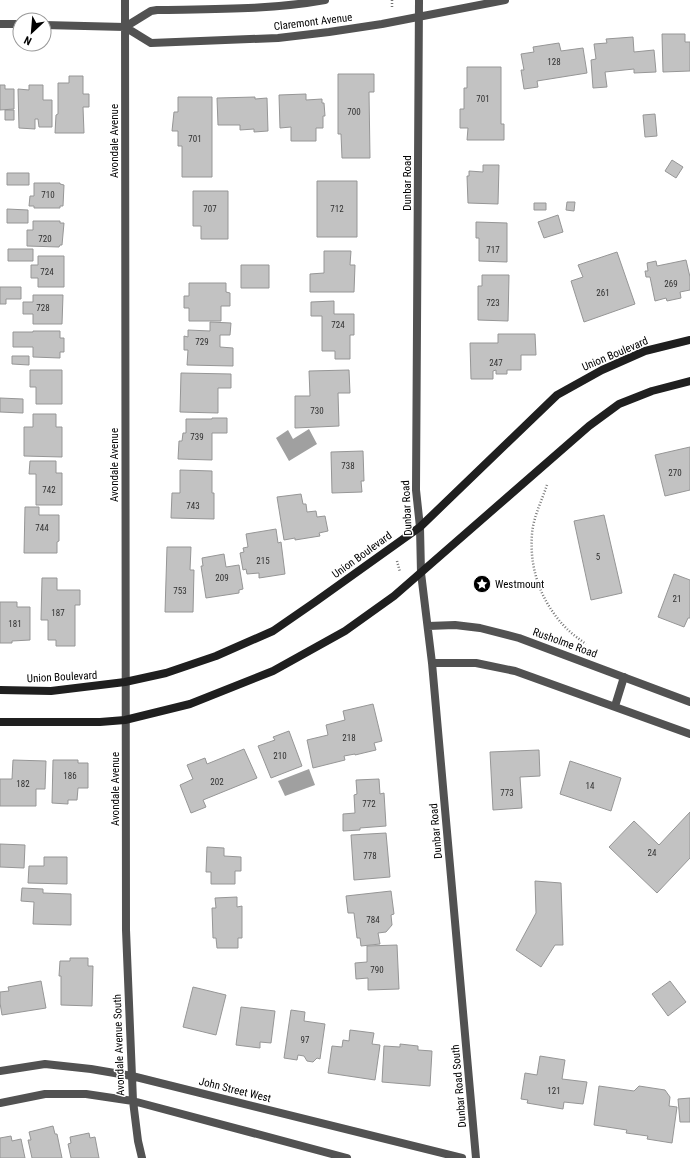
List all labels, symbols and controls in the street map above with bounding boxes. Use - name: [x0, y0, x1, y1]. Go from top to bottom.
- street label: Claremont Avenue: [273, 11, 353, 33]
- north arrow: [12, 12, 52, 52]
- text: N: [22, 33, 34, 48]
- house number: 128: [547, 57, 561, 67]
- house number: 701: [476, 94, 490, 104]
- street label: Avondale Avenue: [108, 104, 121, 178]
- house number: 700: [347, 107, 361, 117]
- house number: 701: [188, 134, 202, 144]
- street label: Dunbar Road: [401, 155, 414, 211]
- house number: 710: [41, 190, 55, 200]
- house number: 707: [203, 204, 217, 214]
- house number: 712: [330, 204, 344, 214]
- house number: 720: [38, 234, 52, 244]
- house number: 717: [486, 245, 500, 255]
- house number: 724: [40, 267, 54, 277]
- house number: 269: [664, 279, 678, 289]
- house number: 261: [596, 288, 610, 298]
- house number: 723: [486, 298, 500, 308]
- house number: 728: [36, 303, 50, 313]
- house number: 724: [331, 320, 345, 330]
- street label: Union Boulevard: [580, 334, 650, 374]
- house number: 729: [195, 337, 209, 347]
- house number: 247: [489, 358, 503, 368]
- house number: 730: [310, 406, 324, 416]
- street label: Avondale Avenue: [108, 428, 121, 502]
- house number: 739: [190, 432, 204, 442]
- house number: 738: [341, 461, 355, 471]
- house number: 270: [668, 468, 682, 478]
- street label: Dunbar Road: [399, 480, 415, 536]
- house number: 742: [42, 485, 56, 495]
- house number: 743: [186, 501, 200, 511]
- house number: 744: [35, 523, 49, 533]
- street label: Union Boulevard: [330, 529, 394, 581]
- house number: 5: [596, 552, 601, 562]
- house number: 215: [256, 556, 270, 566]
- house number: 209: [215, 573, 229, 583]
- place icon: Westmount: [472, 574, 492, 594]
- place label: Westmount: [495, 578, 544, 591]
- house number: 753: [173, 586, 187, 596]
- house number: 21: [673, 594, 681, 604]
- house number: 187: [51, 608, 65, 618]
- house number: 181: [8, 619, 22, 629]
- street label: Rusholme Road: [531, 625, 599, 661]
- street label: Union Boulevard: [26, 669, 98, 685]
- house number: 218: [342, 733, 356, 743]
- house number: 210: [273, 751, 287, 761]
- street label: Avondale Avenue: [109, 752, 122, 826]
- house number: 186: [63, 771, 77, 781]
- house number: 202: [210, 777, 224, 787]
- house number: 182: [16, 779, 30, 789]
- house number: 14: [586, 781, 595, 791]
- house number: 773: [500, 788, 514, 798]
- house number: 772: [362, 799, 376, 809]
- street label: Dunbar Road: [427, 803, 445, 859]
- house number: 24: [648, 848, 657, 858]
- house number: 778: [363, 851, 377, 861]
- house number: 784: [366, 915, 380, 925]
- house number: 790: [370, 965, 384, 975]
- street label: Avondale Avenue South: [111, 994, 127, 1096]
- house number: 97: [301, 1035, 310, 1045]
- street label: Dunbar Road South: [449, 1044, 469, 1128]
- street label: John Street West: [198, 1075, 272, 1105]
- house number: 121: [547, 1086, 561, 1096]

